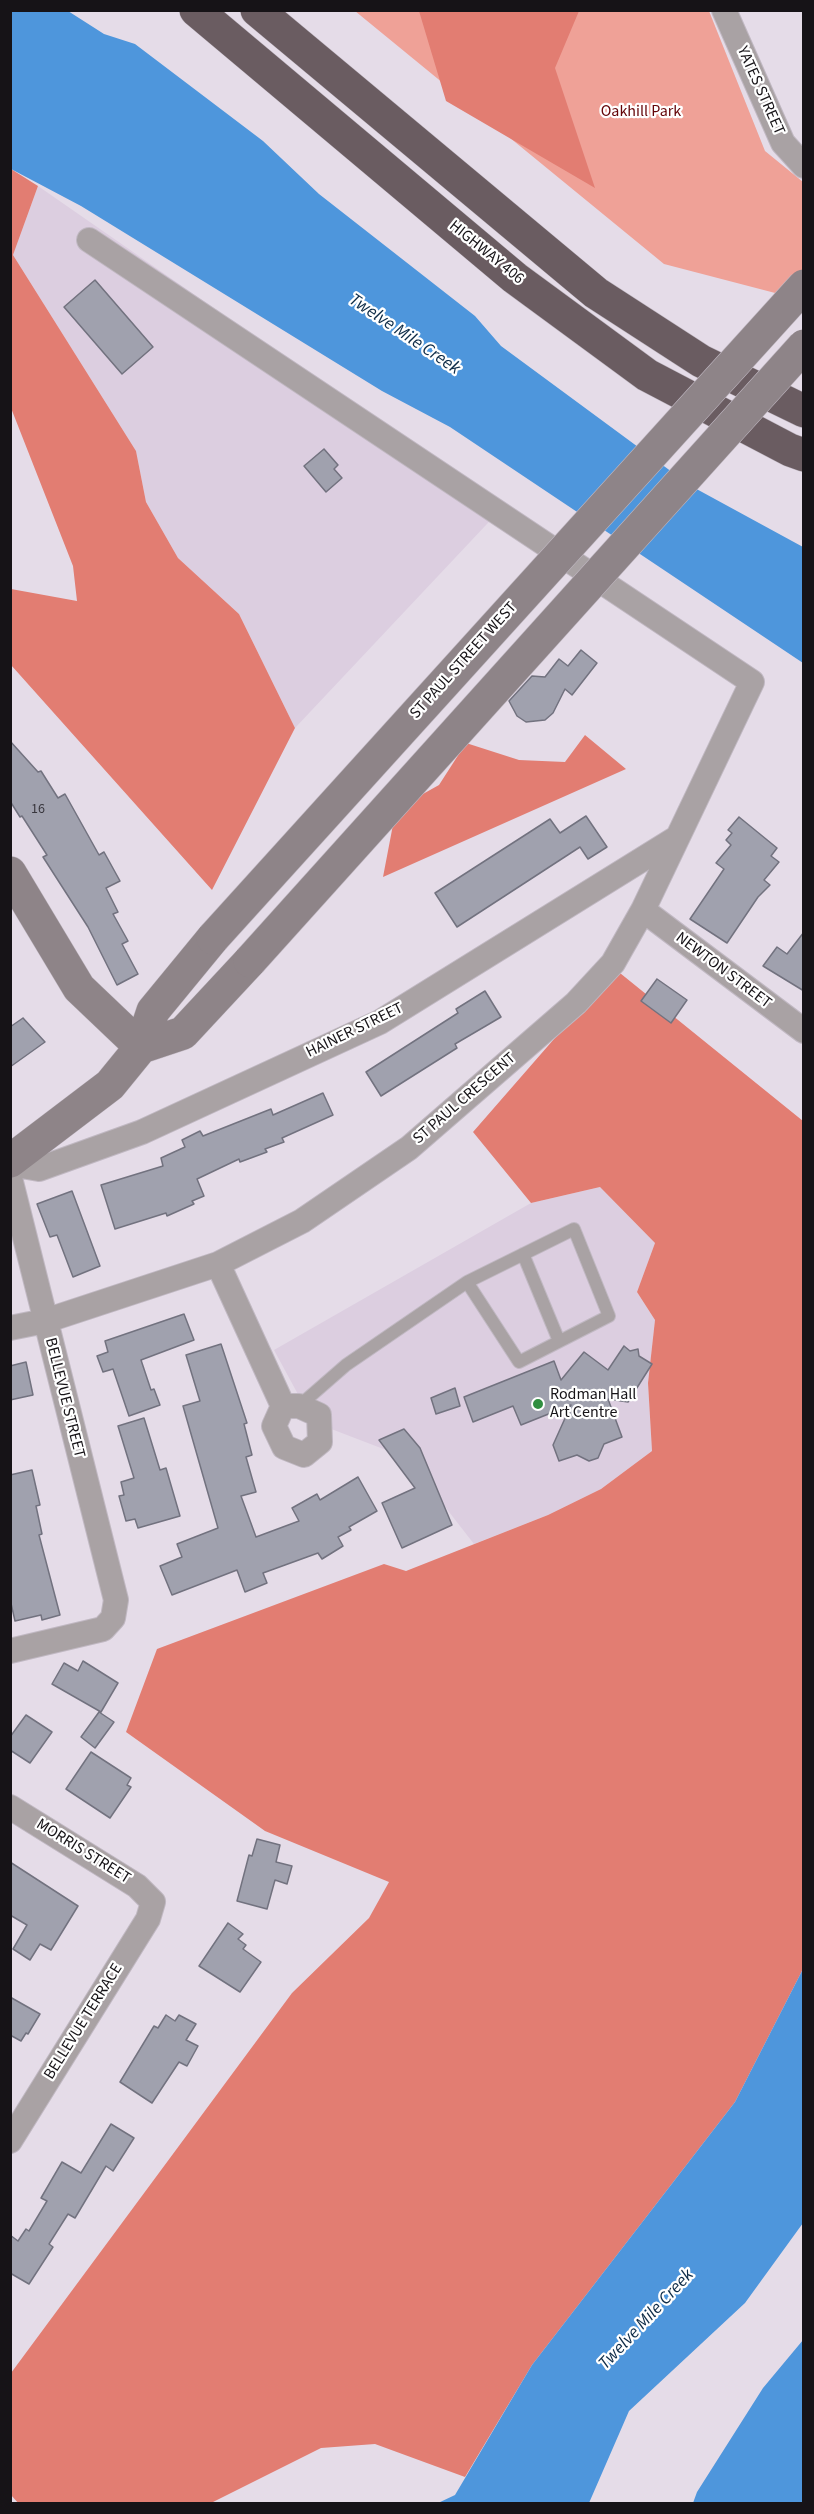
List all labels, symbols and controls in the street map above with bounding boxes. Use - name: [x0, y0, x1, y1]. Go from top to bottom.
- street label: YATES STREET: [732, 44, 788, 138]
- park label: Oakhill Park: [601, 102, 681, 122]
- street label: HIGHWAY 406: [445, 217, 527, 289]
- water label: Twelve Mile Creek: [344, 290, 464, 380]
- street label: ST PAUL STREET WEST: [407, 599, 521, 723]
- house number: 16: [31, 802, 45, 818]
- street label: NEWTON STREET: [671, 929, 775, 1013]
- street label: HAINER STREET: [303, 999, 407, 1063]
- street label: ST PAUL CRESCENT: [410, 1049, 520, 1149]
- street label: BELLEVUE STREET: [40, 1336, 88, 1460]
- place label: Rodman Hall Art Centre: [550, 1385, 636, 1423]
- marker: Rodman Hall Art Centre: [531, 1397, 545, 1411]
- street label: MORRIS STREET: [32, 1815, 134, 1889]
- street label: BELLEVUE TERRACE: [41, 1960, 127, 2084]
- water label: Twelve Mile Creek: [595, 2265, 699, 2375]

